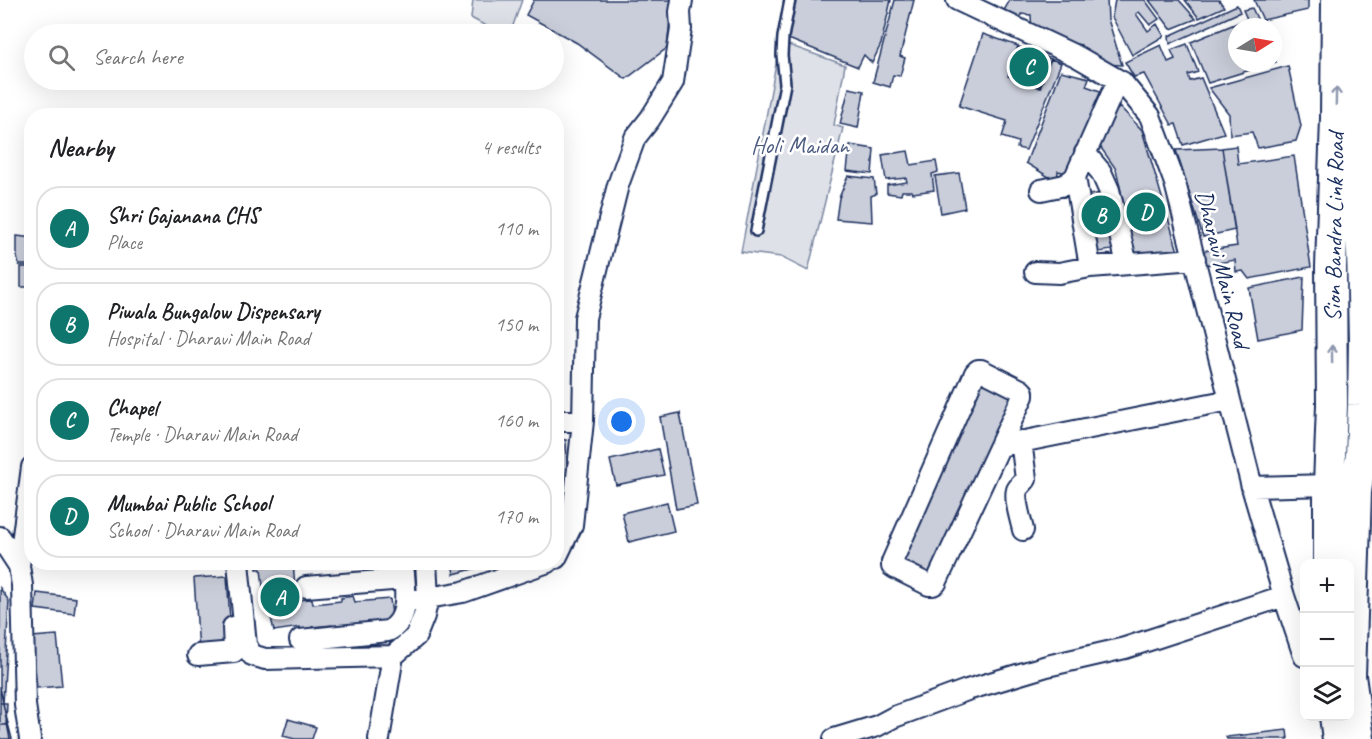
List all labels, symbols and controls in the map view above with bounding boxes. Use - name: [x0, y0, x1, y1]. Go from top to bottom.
- north arrow: [1228, 18, 1282, 72]
- search box: [24, 24, 564, 90]
- icon: search: [45, 41, 78, 74]
- text: Search here: [93, 43, 183, 71]
- pin: C: [1010, 44, 1048, 90]
- one-way arrow: [1330, 87, 1342, 107]
- street label: Sion Bandra Link Road: [1317, 129, 1351, 322]
- park label: Holi Maidan: [751, 130, 850, 160]
- text: Nearby: [48, 131, 113, 164]
- text: 4 results: [481, 135, 540, 160]
- street label: Dharavi Main Road: [1189, 187, 1258, 354]
- pin: D: [1126, 190, 1166, 234]
- pin: B: [1082, 192, 1120, 238]
- text: Shri Gajanana CHS: [107, 202, 259, 230]
- text: A: [64, 216, 75, 241]
- text: 110 m: [495, 216, 538, 241]
- text: Place: [107, 230, 142, 255]
- text: Piwala Bungalow Dispensary: [107, 298, 319, 326]
- text: B: [64, 312, 75, 337]
- text: 150 m: [495, 312, 538, 337]
- text: Hospital · Dharavi Main Road: [107, 326, 310, 351]
- one-way arrow: [1326, 344, 1338, 364]
- text: Chapel: [107, 394, 157, 422]
- your location: [607, 407, 636, 436]
- text: C: [65, 408, 74, 433]
- text: 160 m: [495, 408, 538, 433]
- text: Temple · Dharavi Main Road: [107, 422, 297, 447]
- text: Mumbai Public School: [107, 490, 270, 518]
- text: D: [64, 504, 75, 529]
- text: 170 m: [495, 504, 538, 529]
- text: School · Dharavi Main Road: [107, 518, 298, 543]
- map controls: [1300, 559, 1354, 721]
- button: +: [1300, 559, 1354, 613]
- pin: A: [260, 574, 300, 620]
- button: −: [1300, 613, 1354, 667]
- button: layers: [1300, 667, 1354, 721]

